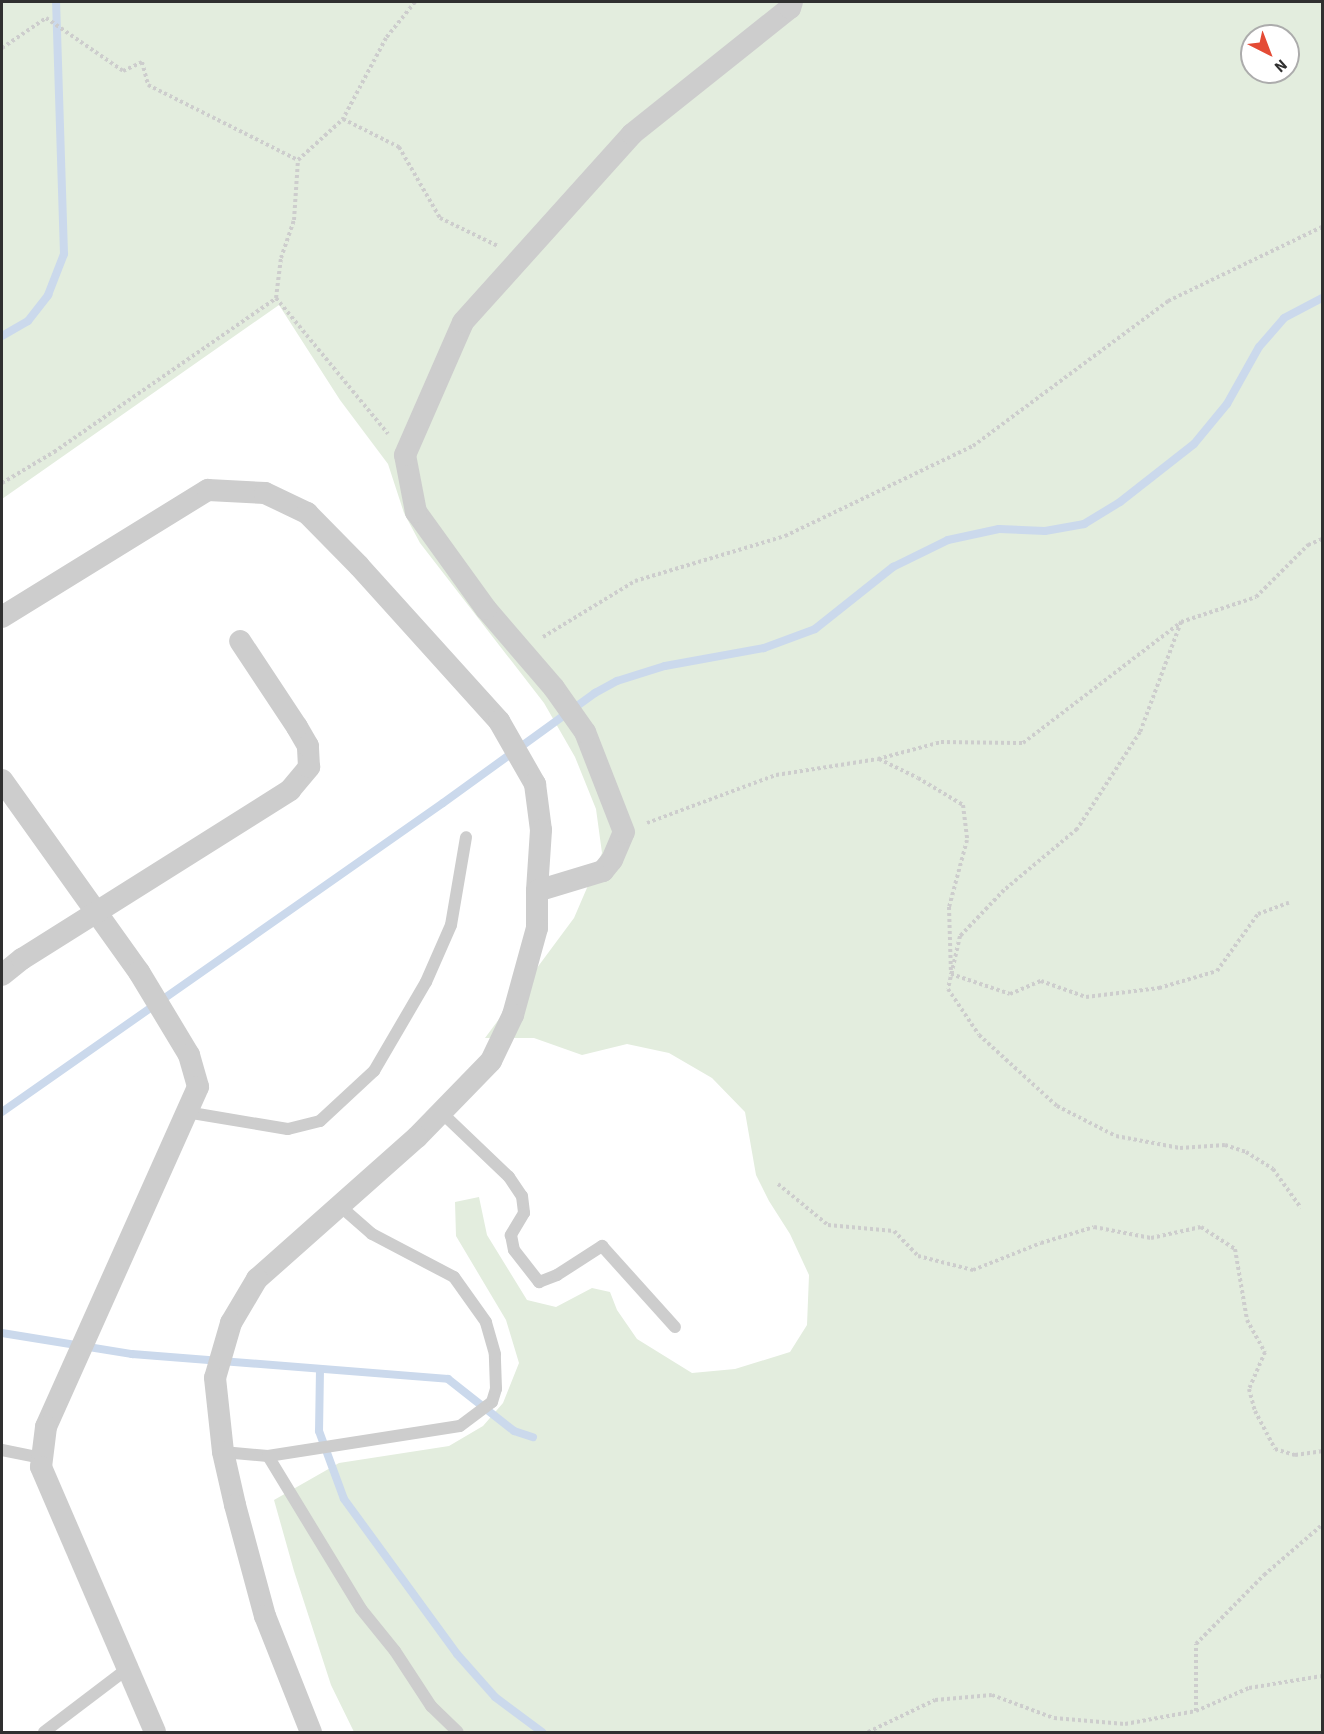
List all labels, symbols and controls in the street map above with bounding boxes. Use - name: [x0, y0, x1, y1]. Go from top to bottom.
- north arrow: [1240, 24, 1300, 84]
- text: N: [1269, 54, 1292, 78]

